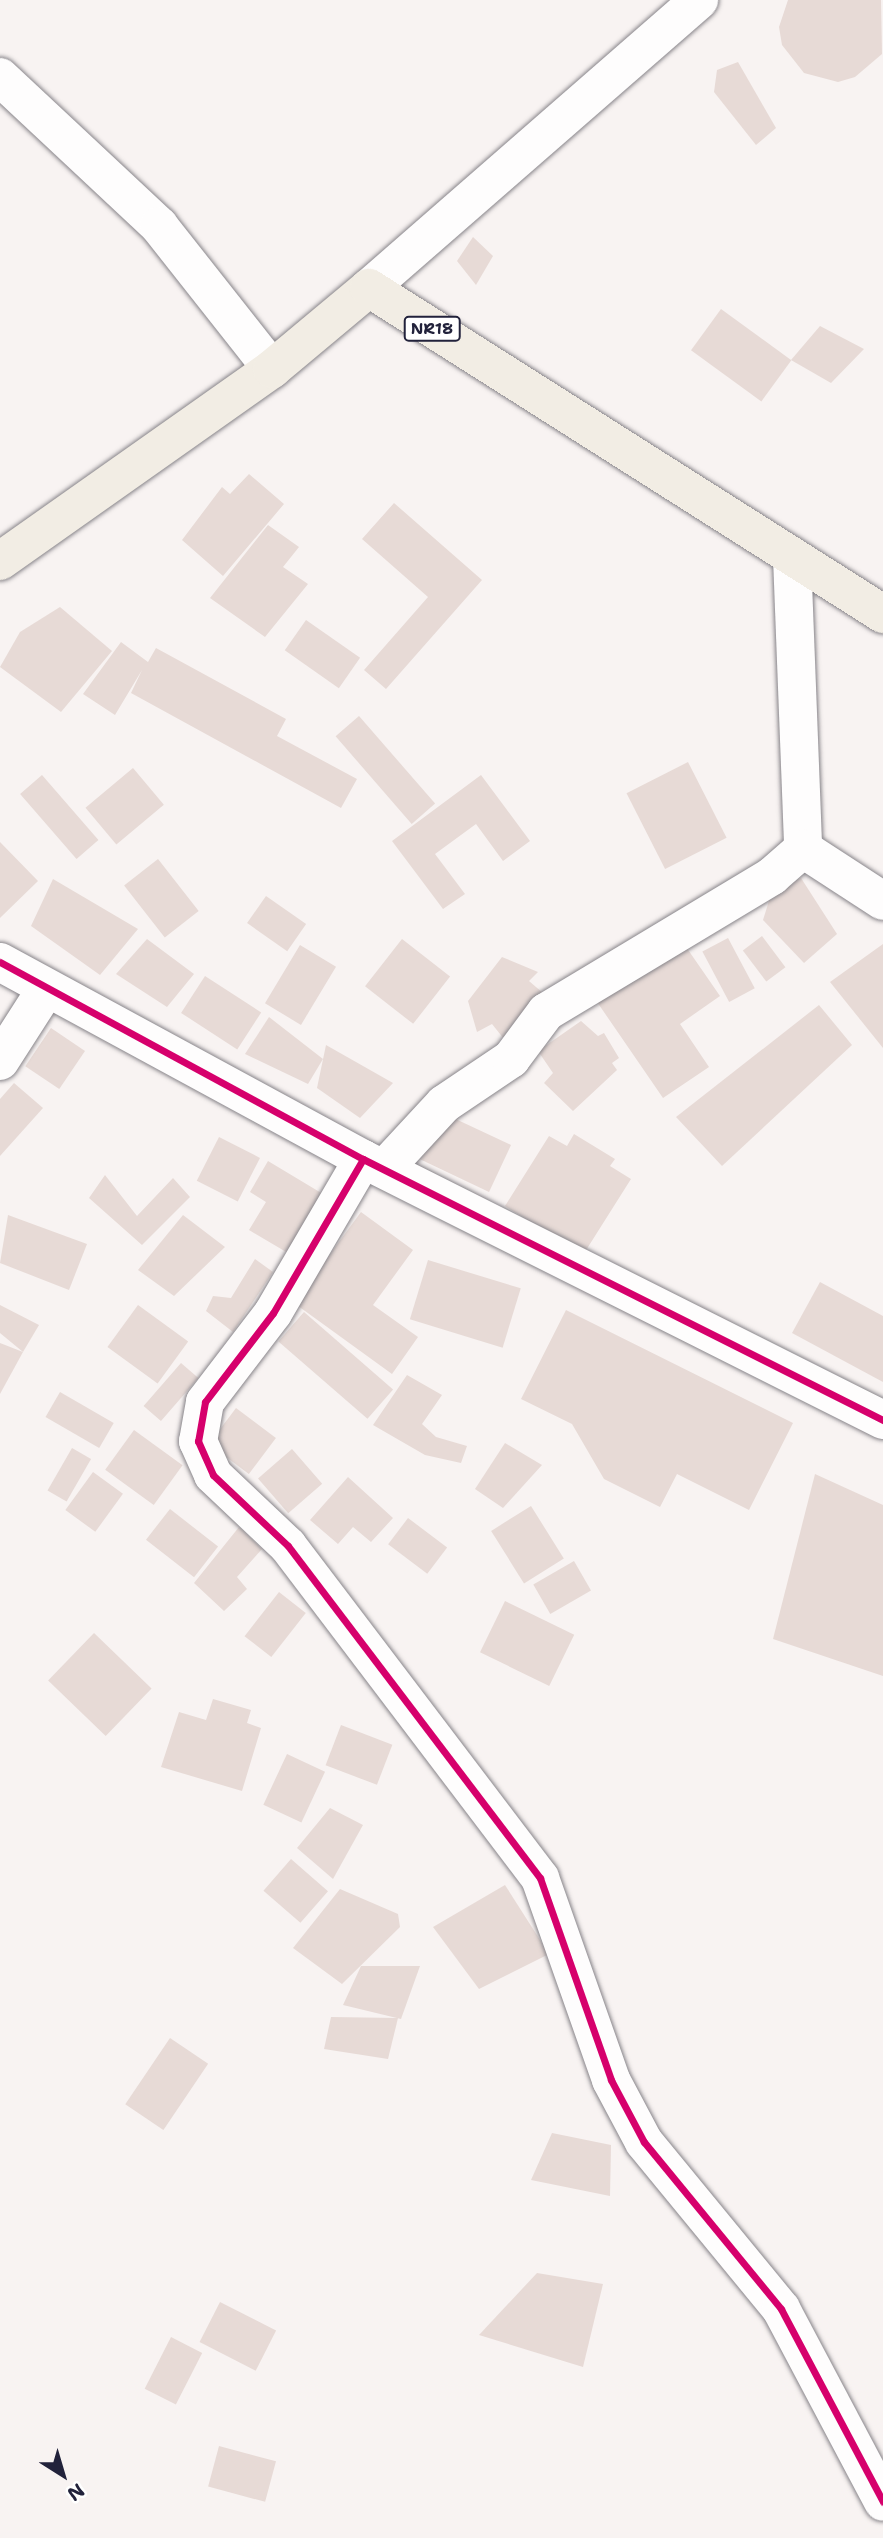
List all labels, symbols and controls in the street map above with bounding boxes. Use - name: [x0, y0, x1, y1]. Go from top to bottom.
- road number: NR18: [402, 316, 462, 342]
- north arrow: [28, 2440, 98, 2510]
- text: N: [62, 2478, 89, 2507]

